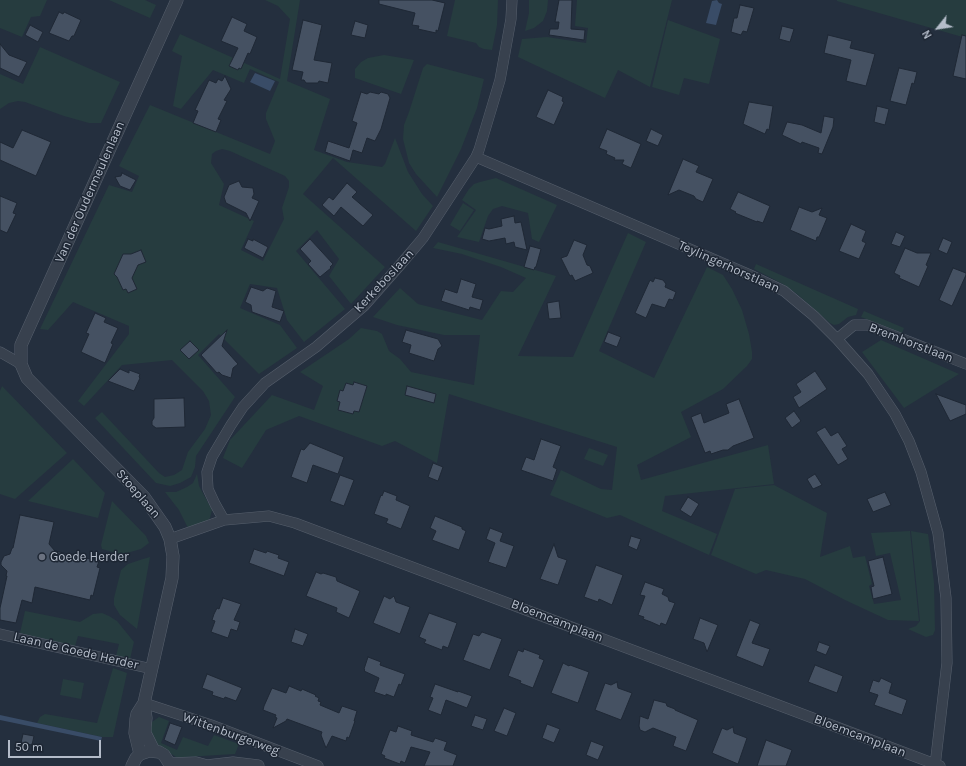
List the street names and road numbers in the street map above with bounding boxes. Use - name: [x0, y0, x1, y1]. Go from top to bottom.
- street label: Van der Oudermeulenlaan: [52, 119, 128, 265]
- street label: Teylingerhorstlaan: [676, 238, 782, 296]
- street label: Kerkeboslaan: [351, 246, 417, 316]
- street label: Bremhorstlaan: [867, 320, 955, 366]
- street label: Stoeplaan: [112, 466, 164, 522]
- street label: Bloemcamplaan: [509, 596, 605, 646]
- street label: Laan de Goede Herder: [12, 629, 140, 673]
- street label: Wittenburgerweg: [180, 709, 282, 759]
- street label: Bloemcamplaan: [812, 711, 908, 761]

